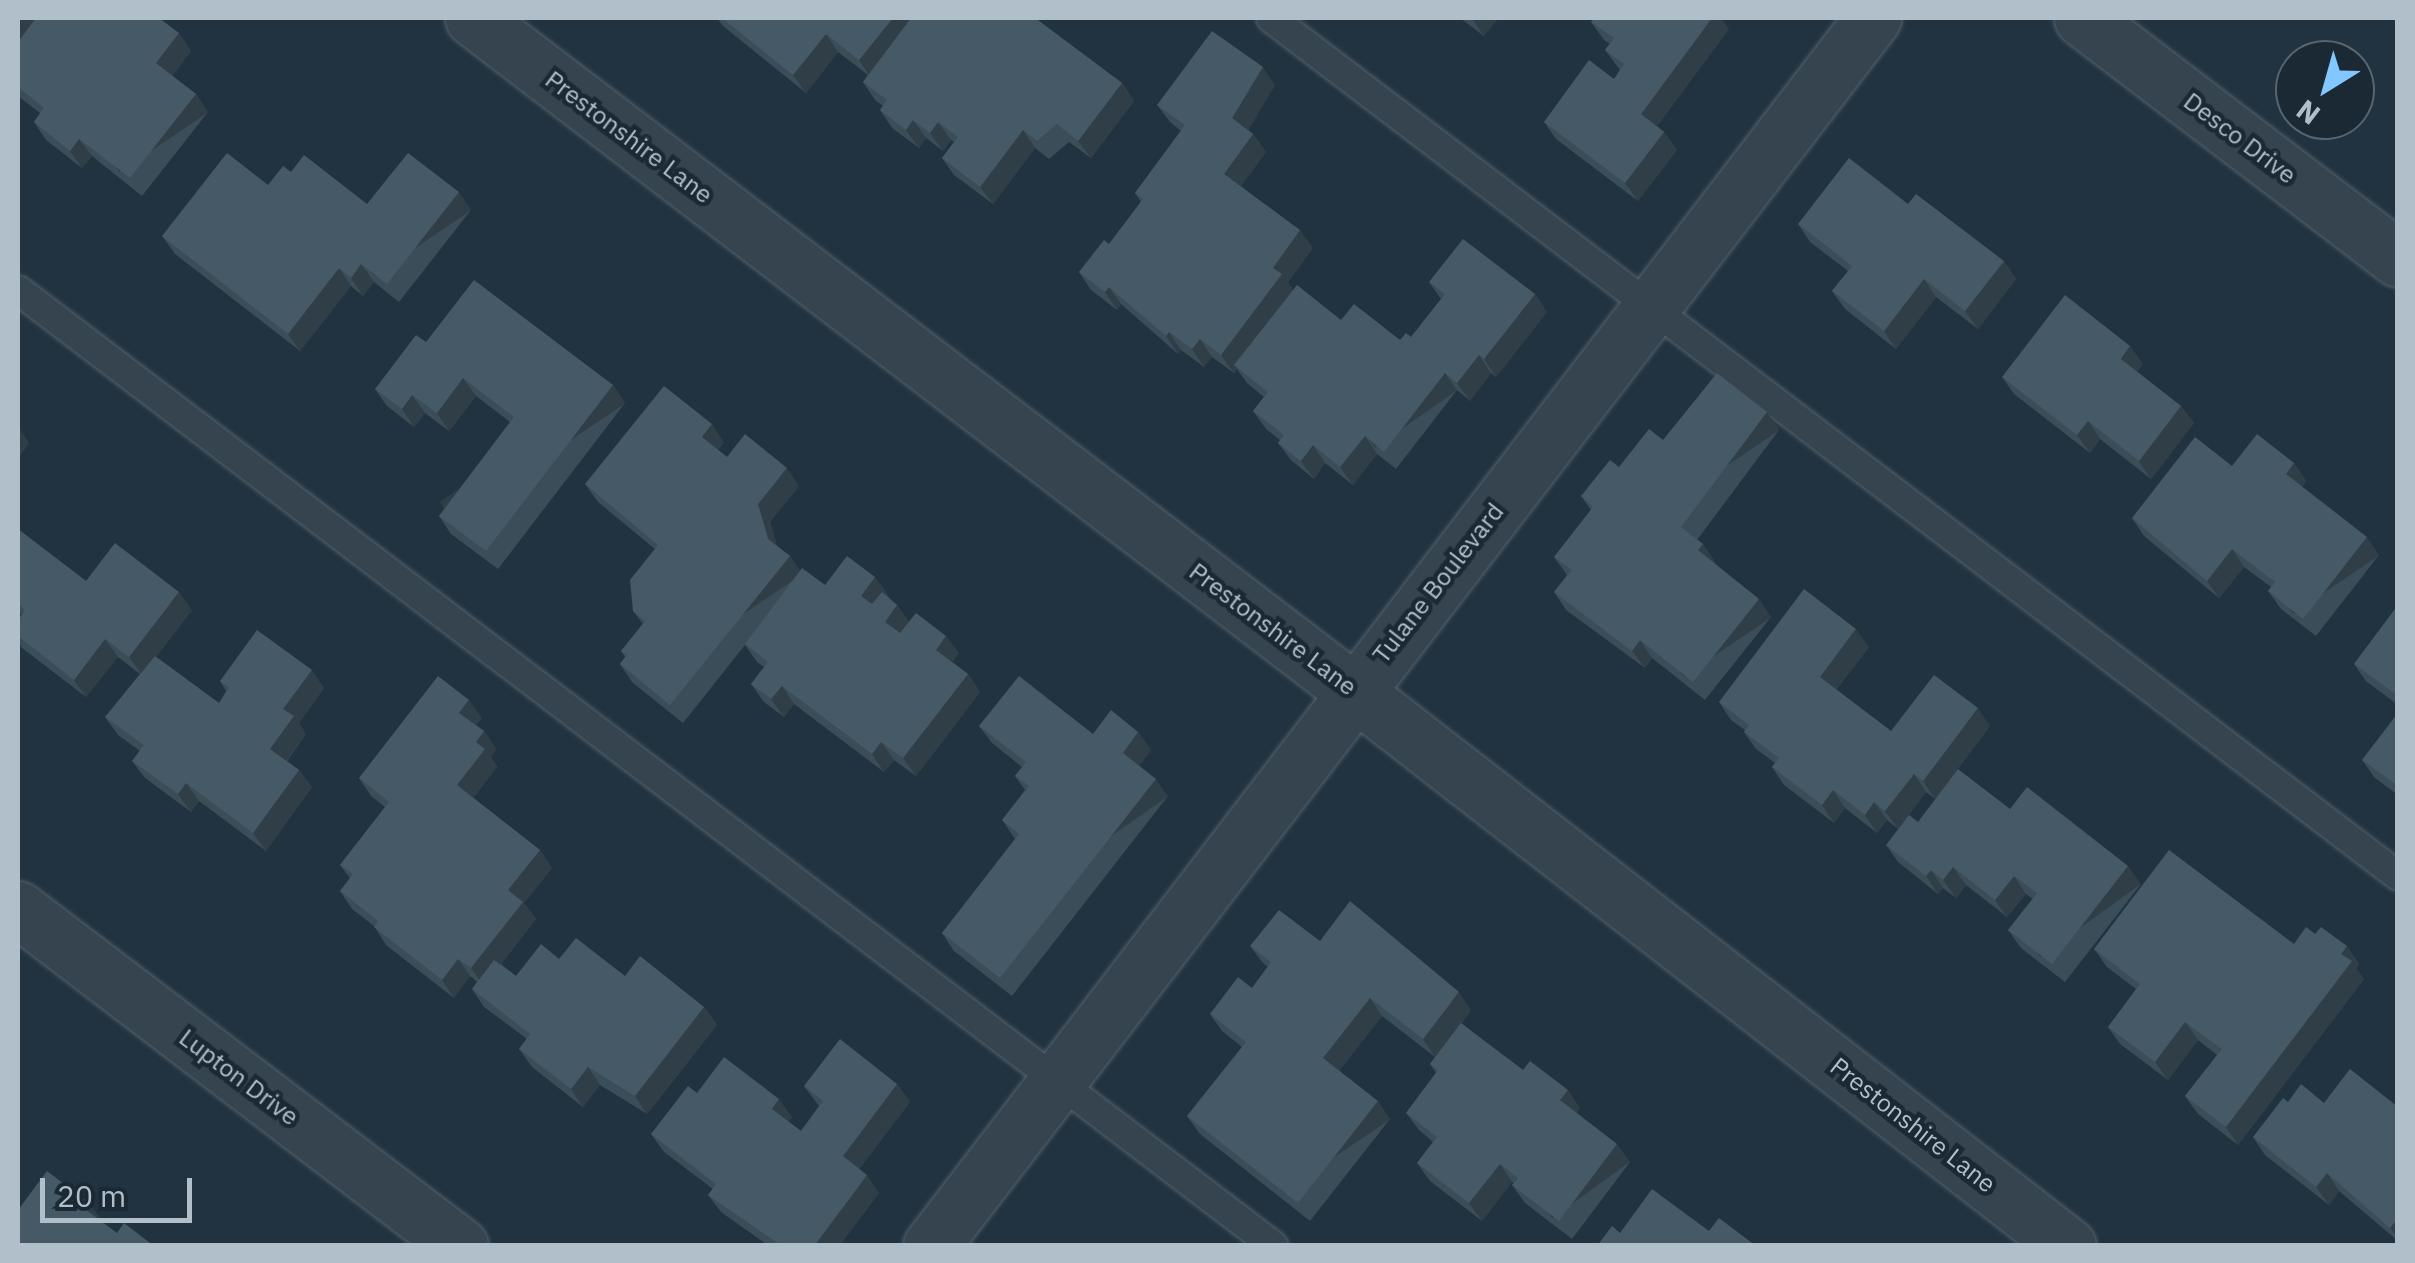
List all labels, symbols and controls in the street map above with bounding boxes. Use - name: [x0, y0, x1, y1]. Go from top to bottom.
- north arrow: [2275, 40, 2375, 140]
- street label: Prestonshire Lane: [539, 64, 719, 210]
- street label: Desco Drive: [2178, 86, 2302, 190]
- text: N: [2289, 92, 2327, 134]
- street label: Tulane Boulevard: [1366, 497, 1510, 669]
- street label: Prestonshire Lane: [1183, 556, 1363, 702]
- street label: Lupton Drive: [173, 1022, 305, 1132]
- street label: Prestonshire Lane: [1824, 1051, 2002, 1199]
- scale bar: [45, 1158, 198, 1220]
- text: 20 m: [57, 1176, 126, 1215]

